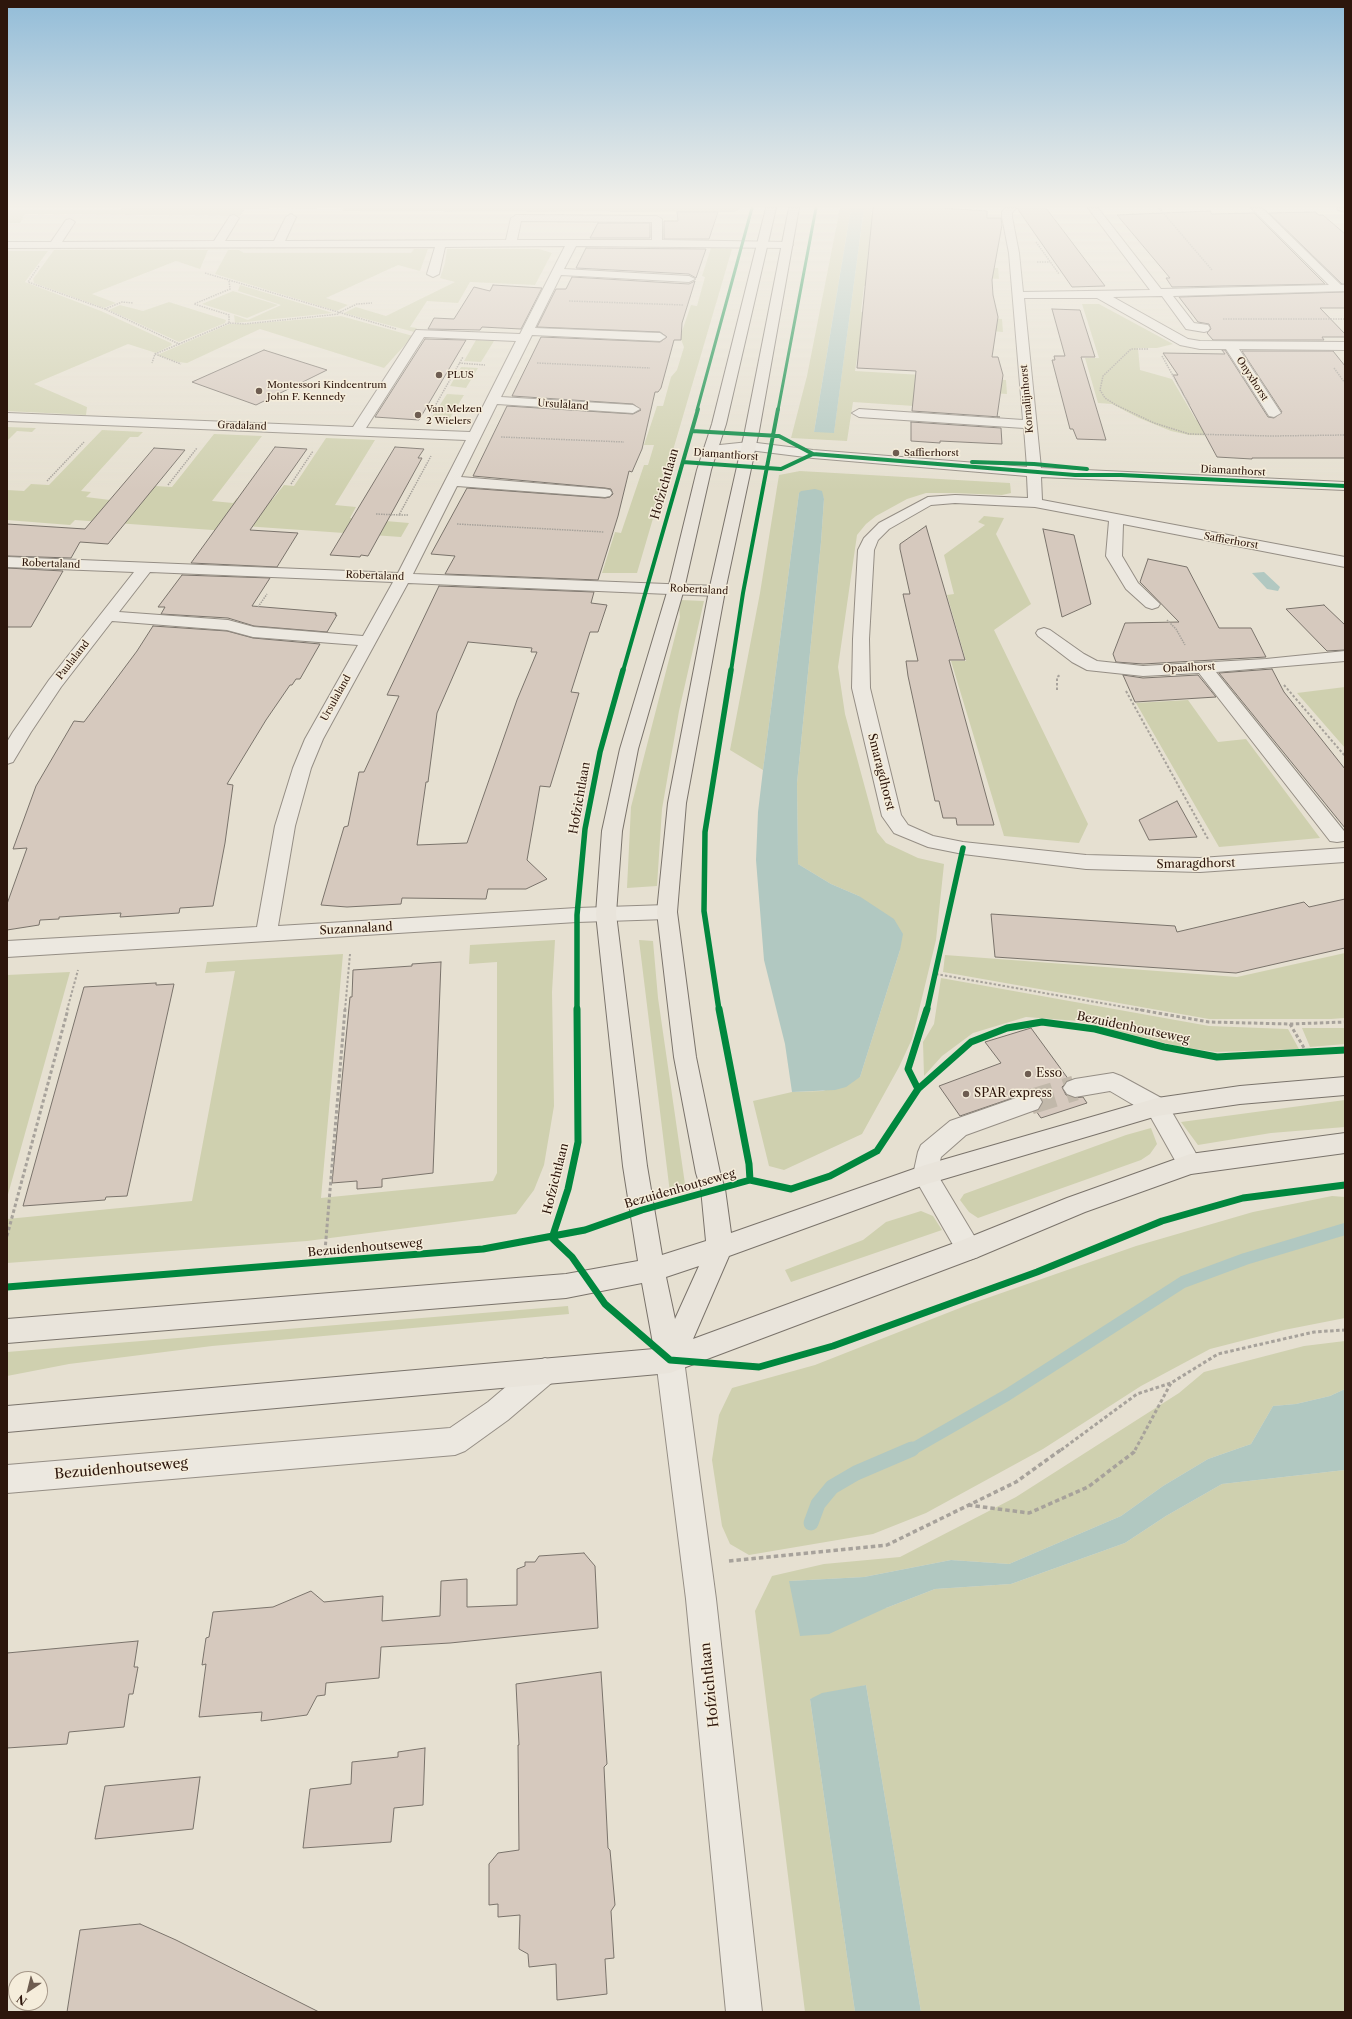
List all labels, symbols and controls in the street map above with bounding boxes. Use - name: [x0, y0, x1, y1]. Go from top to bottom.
- street label: Onyxhorst: [1233, 355, 1271, 403]
- street label: Kornalijnhorst: [1018, 364, 1036, 434]
- place label: PLUS: [447, 369, 474, 381]
- marker: PLUS: [434, 370, 444, 380]
- place label: Montessori Kindcentrum John F. Kennedy: [267, 379, 387, 402]
- marker: Montessori Kindcentrum John F. Kennedy: [254, 386, 264, 396]
- street label: Ursulaland: [537, 397, 589, 413]
- place label: Van Melzen 2 Wielers: [426, 403, 482, 426]
- marker: Van Melzen 2 Wielers: [413, 410, 423, 420]
- street label: Gradaland: [217, 419, 267, 433]
- street label: Hofzichtlaan: [648, 447, 682, 521]
- street label: Diamanthorst: [693, 447, 759, 463]
- place label: Saffierhorst: [904, 447, 959, 459]
- marker: Saffierhorst: [891, 448, 901, 458]
- street label: Diamanthorst: [1200, 463, 1266, 479]
- street label: Saffierhorst: [1203, 530, 1259, 552]
- street label: Robertaland: [22, 557, 80, 571]
- street label: Robertaland: [346, 569, 404, 583]
- street label: Robertaland: [669, 582, 729, 598]
- street label: Paulaland: [54, 638, 92, 682]
- street label: Opaalhorst: [1163, 661, 1215, 675]
- street label: Ursulaland: [318, 673, 354, 723]
- street label: Smaragdhorst: [864, 732, 898, 812]
- street label: Hofzichtlaan: [567, 761, 593, 835]
- street label: Smaragdhorst: [1156, 856, 1236, 872]
- street label: Suzannaland: [319, 920, 393, 938]
- street label: Bezuidenhoutseweg: [1075, 1009, 1191, 1047]
- place label: Esso: [1036, 1067, 1062, 1081]
- marker: Esso: [1023, 1069, 1033, 1079]
- place label: SPAR express: [974, 1087, 1052, 1101]
- marker: SPAR express: [961, 1089, 971, 1099]
- street label: Hofzichtlaan: [540, 1142, 572, 1216]
- street label: Bezuidenhoutseweg: [623, 1166, 737, 1212]
- street label: Bezuidenhoutseweg: [307, 1236, 423, 1260]
- street label: Bezuidenhoutseweg: [54, 1455, 188, 1483]
- street label: Hofzichtlaan: [697, 1642, 723, 1728]
- north arrow: [8, 1971, 48, 2011]
- text: N: [14, 1992, 30, 2008]

